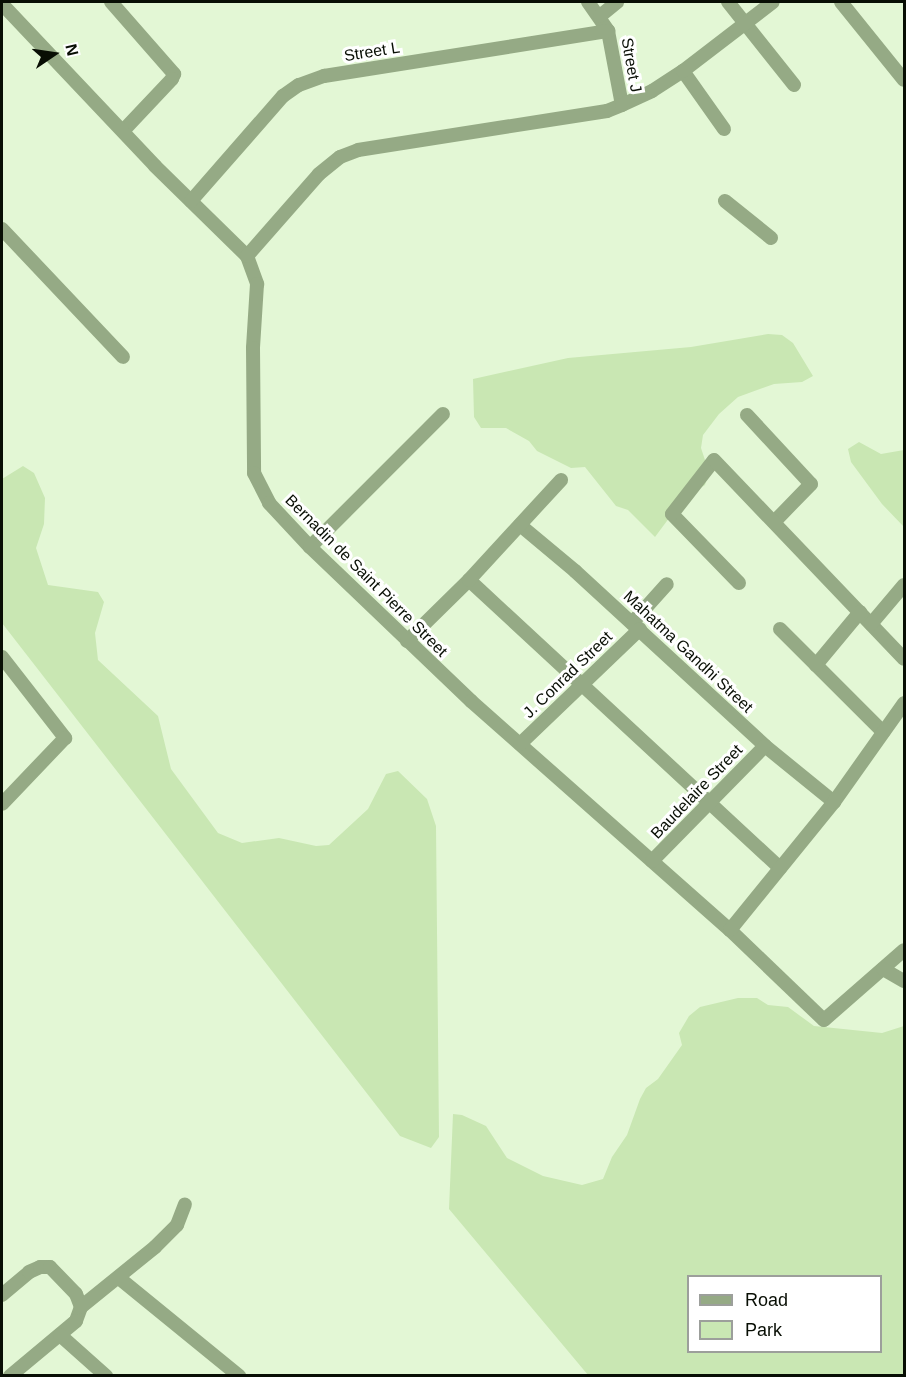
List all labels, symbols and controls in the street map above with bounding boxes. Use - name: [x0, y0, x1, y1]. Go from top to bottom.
- north arrow: [24, 24, 84, 84]
- street label: Street J: [617, 36, 645, 94]
- street label: Street L: [343, 38, 401, 66]
- text: N: [62, 42, 82, 57]
- street label: Bernadin de Saint Pierre Street: [281, 491, 451, 661]
- street label: Mahatma Gandhi Street: [619, 587, 757, 717]
- street label: J. Conrad Street: [519, 628, 617, 722]
- street label: Baudelaire Street: [647, 741, 747, 843]
- legend: [687, 1275, 882, 1353]
- text: Road: [745, 1290, 788, 1310]
- text: Park: [745, 1320, 782, 1340]

